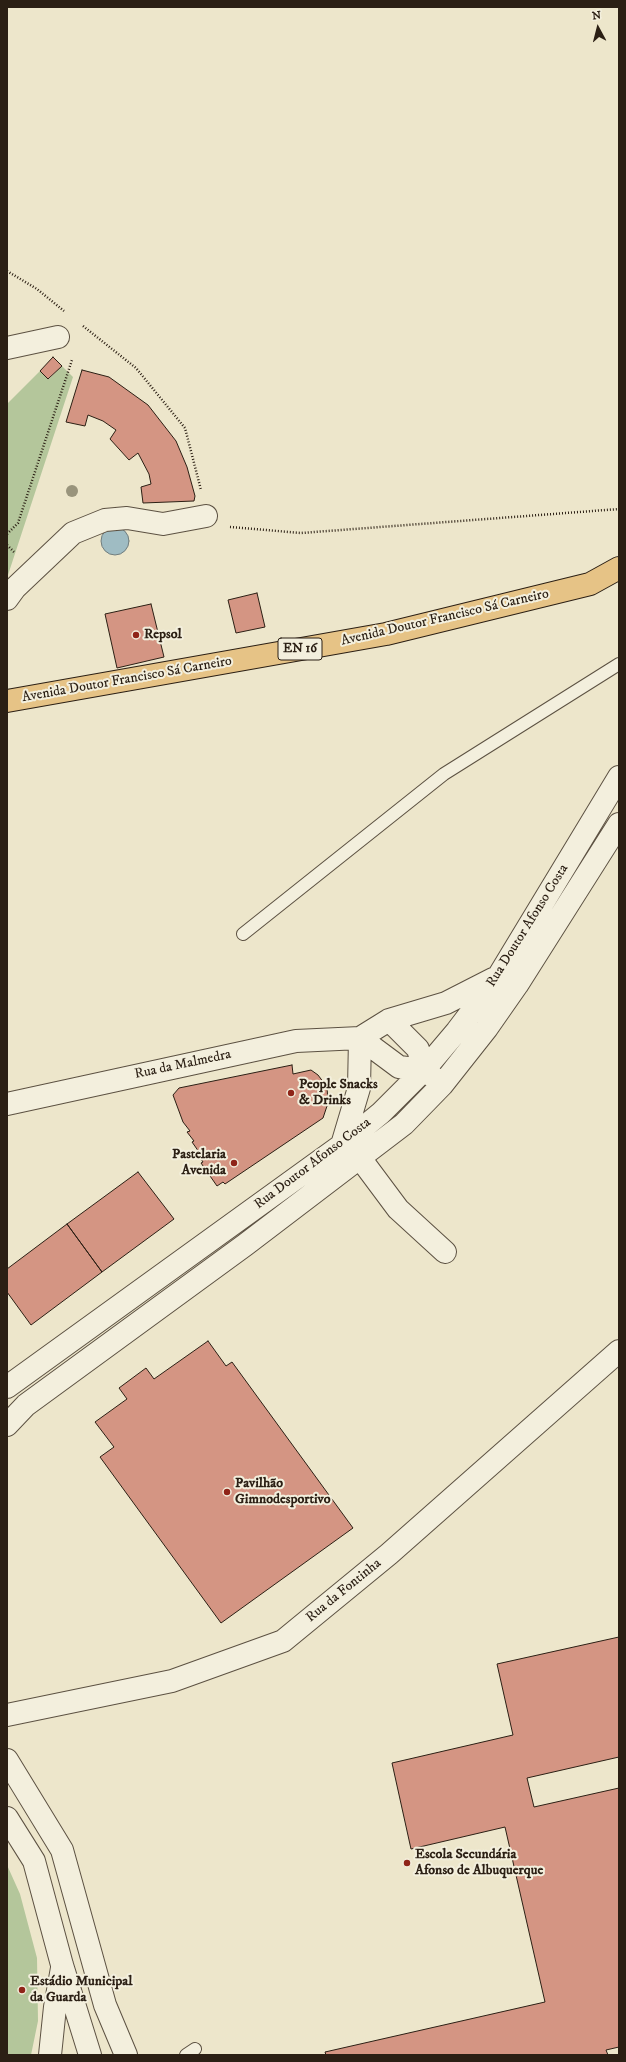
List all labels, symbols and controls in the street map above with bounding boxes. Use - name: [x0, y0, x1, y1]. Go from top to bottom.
- north arrow: [578, 8, 618, 48]
- text: N: [591, 9, 602, 24]
- street label: Avenida Doutor Francisco Sá Carneiro: [339, 586, 551, 650]
- place label: Repsol: [144, 627, 182, 643]
- marker: Repsol: [131, 630, 141, 640]
- road number: EN 16: [278, 638, 322, 660]
- street label: Avenida Doutor Francisco Sá Carneiro: [21, 653, 233, 707]
- street label: Rua Doutor Afonso Costa: [483, 861, 573, 991]
- street label: Rua da Malmedra: [133, 1047, 233, 1083]
- place label: People Snacks & Drinks: [299, 1077, 378, 1110]
- marker: People Snacks & Drinks: [286, 1088, 296, 1098]
- street label: Rua Doutor Afonso Costa: [251, 1115, 375, 1213]
- place label: Pastelaria Avenida: [172, 1147, 226, 1180]
- marker: Pastelaria Avenida: [229, 1158, 239, 1168]
- place label: Pavilhão Gimnodesportivo: [235, 1476, 330, 1508]
- marker: Pavilhão Gimnodesportivo: [222, 1487, 232, 1497]
- street label: Rua da Fontinha: [303, 1556, 385, 1626]
- place label: Escola Secundária Afonso de Albuquerque: [415, 1847, 543, 1880]
- marker: Escola Secundária Afonso de Albuquerque: [402, 1858, 412, 1868]
- place label: Estádio Municipal da Guarda: [30, 1974, 133, 2006]
- marker: Estádio Municipal da Guarda: [17, 1985, 27, 1995]

